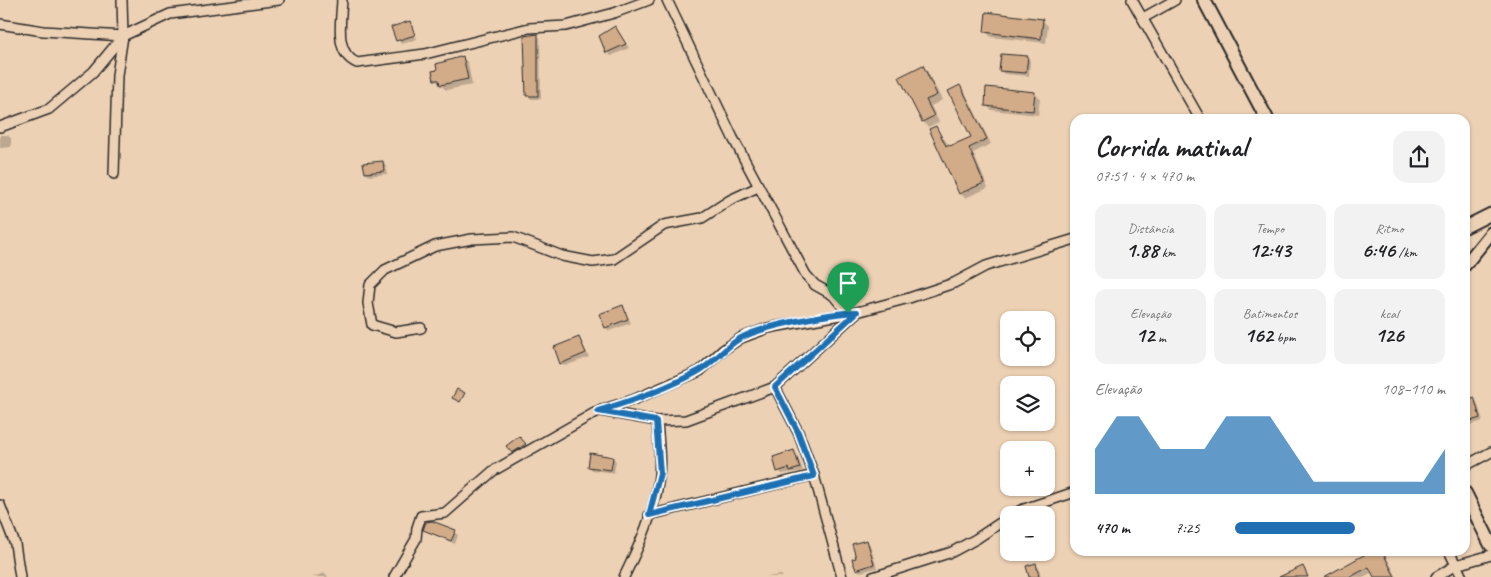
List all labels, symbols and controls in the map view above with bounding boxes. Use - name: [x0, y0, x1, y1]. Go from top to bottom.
- text: Corrida matinal: [1095, 129, 1247, 164]
- button: share: [1393, 131, 1445, 183]
- text: 07:51 · 4 × 470 m: [1095, 166, 1194, 186]
- text: Distância: [1128, 220, 1174, 237]
- text: Tempo: [1256, 220, 1284, 237]
- text: Ritmo: [1375, 220, 1403, 237]
- text: 1.88: [1126, 237, 1158, 263]
- text: 12:43: [1249, 237, 1291, 263]
- text: 6:46: [1362, 237, 1395, 263]
- text: km: [1158, 244, 1175, 261]
- text: /km: [1395, 244, 1417, 261]
- pin: [827, 262, 869, 313]
- icon: arrive: [834, 269, 862, 297]
- text: Elevação: [1130, 305, 1171, 322]
- text: Batimentos: [1243, 305, 1297, 322]
- text: kcal: [1380, 305, 1399, 322]
- map controls: [1000, 311, 1055, 561]
- button: locate: [1000, 311, 1055, 366]
- text: 12: [1136, 322, 1155, 348]
- text: 162: [1244, 322, 1273, 348]
- text: 126: [1375, 322, 1404, 348]
- text: m: [1155, 329, 1166, 346]
- text: bpm: [1273, 329, 1296, 346]
- button: layers: [1000, 376, 1055, 431]
- text: Elevação: [1095, 379, 1141, 399]
- text: 108–110 m: [1382, 379, 1445, 399]
- button: +: [1000, 441, 1055, 496]
- button: −: [1000, 506, 1055, 561]
- text: 470 m: [1095, 518, 1130, 538]
- text: 7:25: [1175, 518, 1200, 538]

